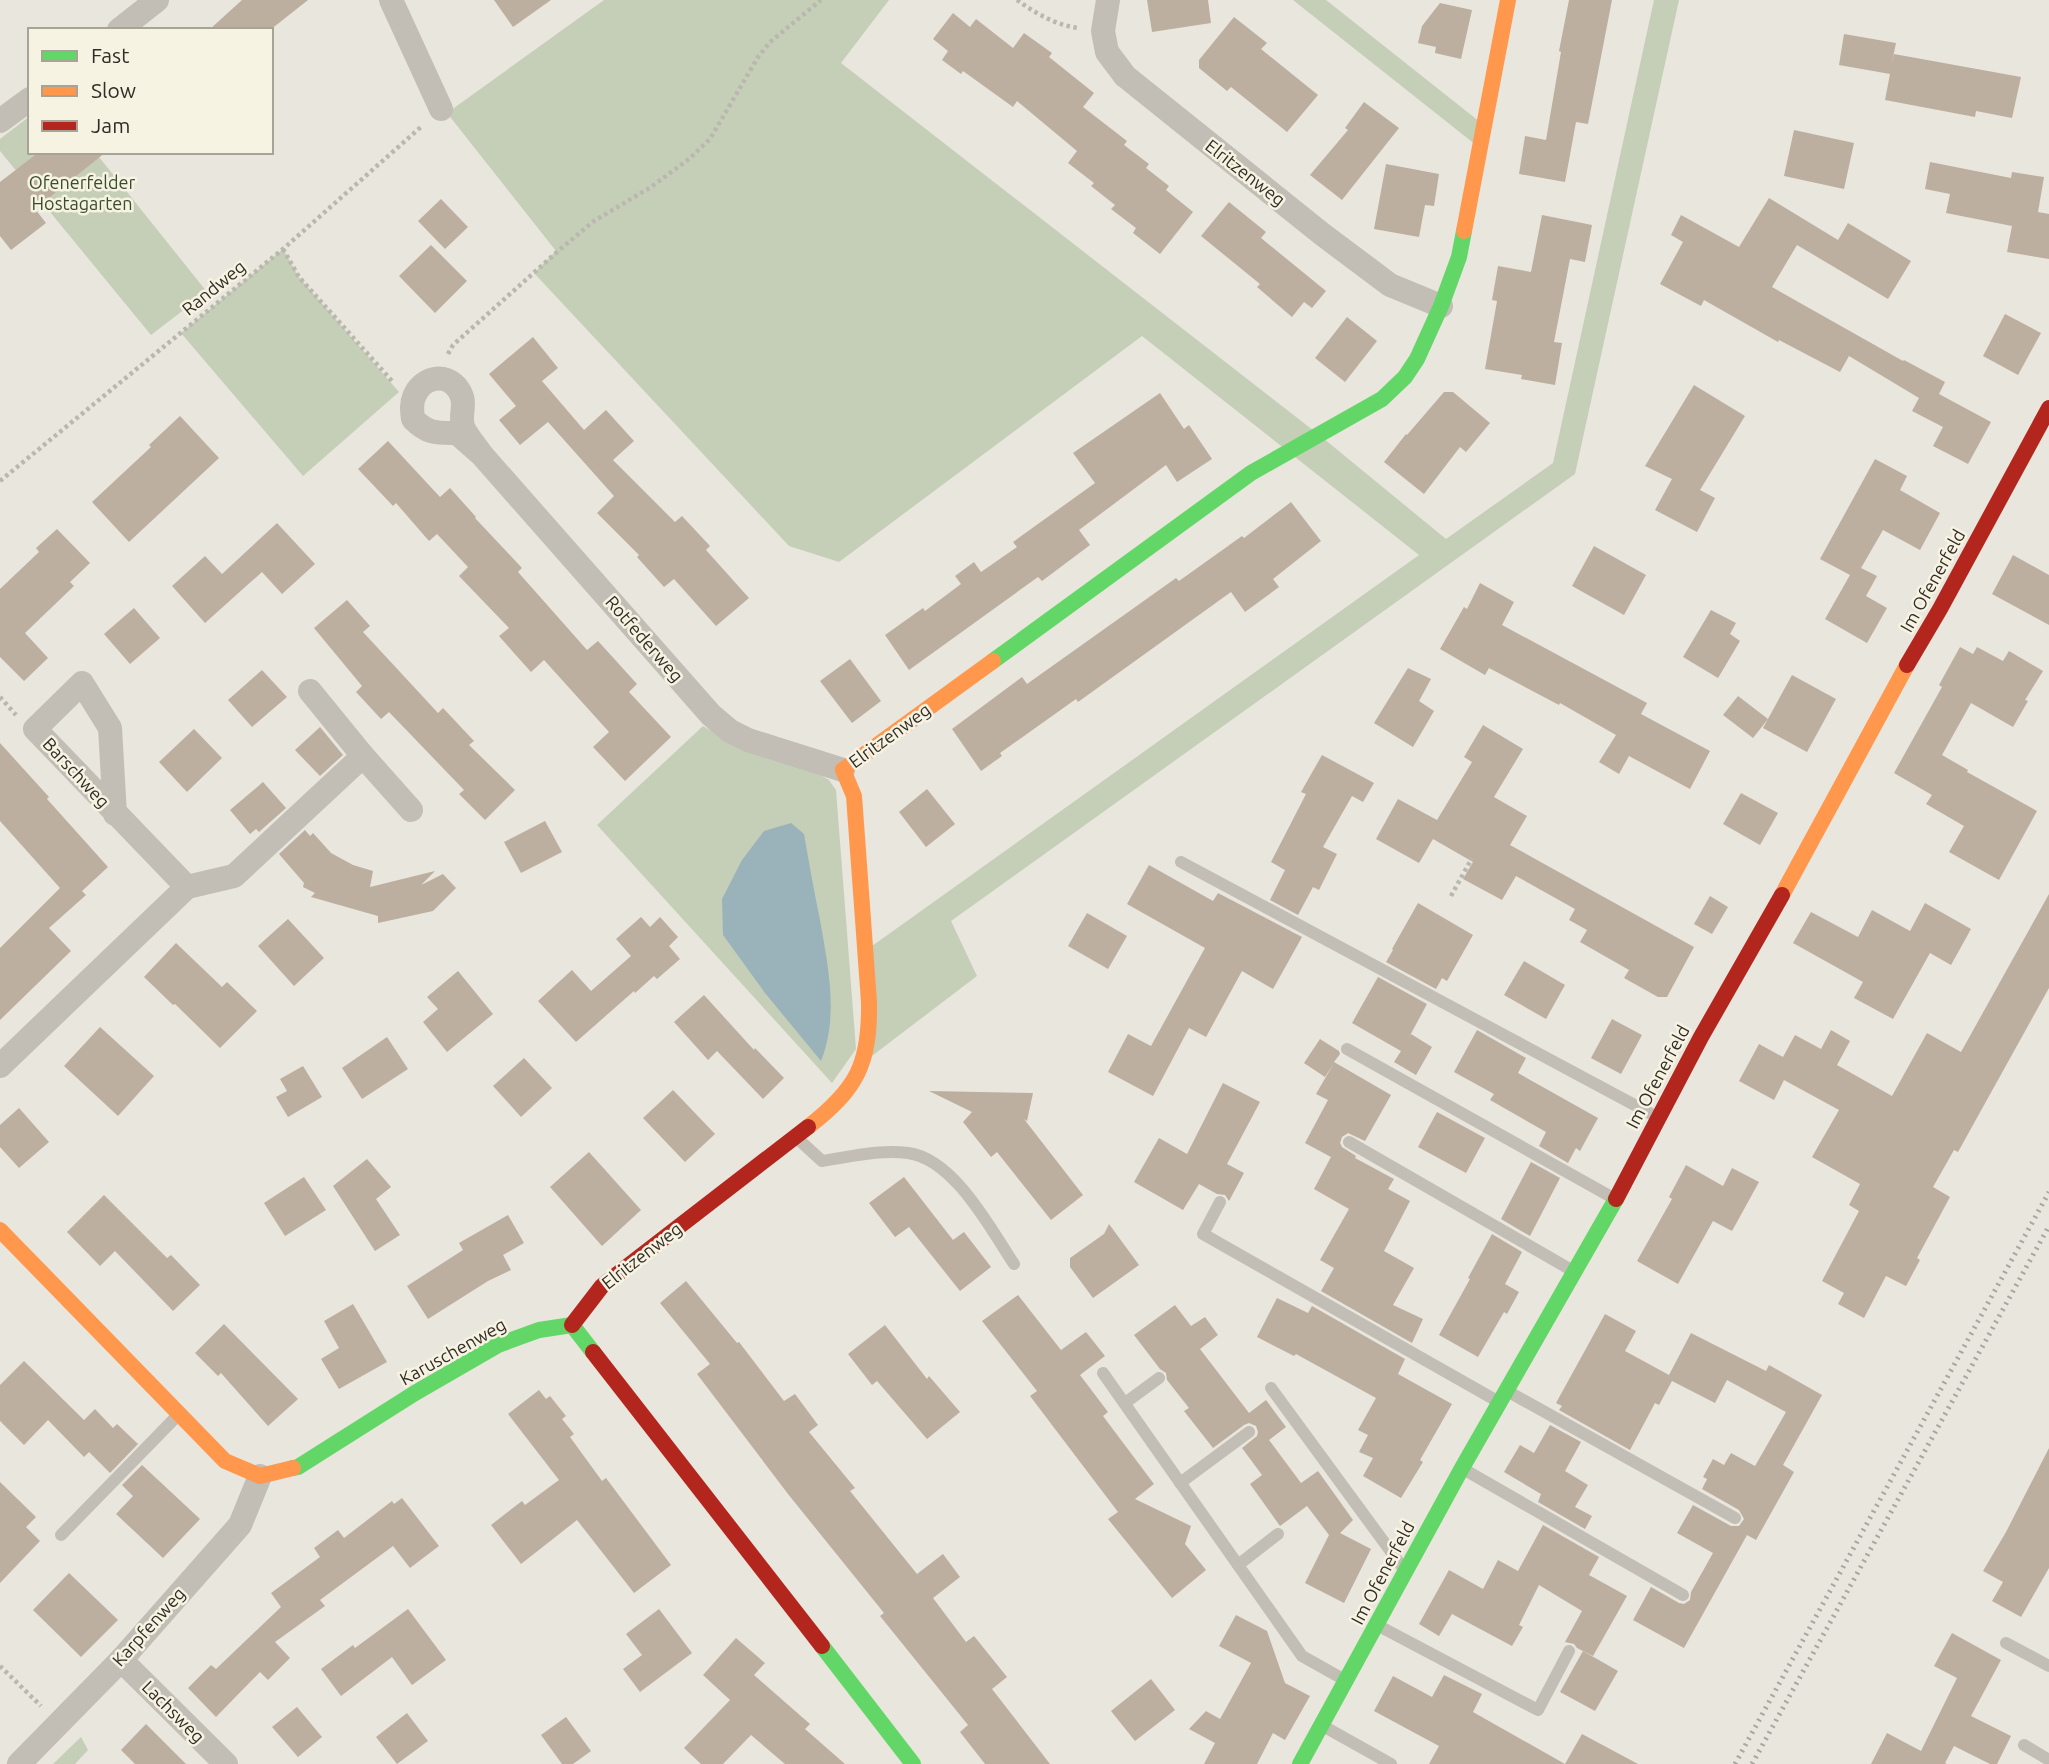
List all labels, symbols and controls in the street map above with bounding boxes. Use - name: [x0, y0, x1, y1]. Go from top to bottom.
- legend: [28, 28, 273, 154]
- text: Fast: [91, 43, 129, 67]
- text: Slow: [91, 78, 136, 102]
- text: Jam: [91, 113, 130, 137]
- street label: Elritzenweg: [1202, 135, 1289, 210]
- park label: Ofenerfelder Hostagarten: [29, 172, 135, 213]
- street label: Randweg: [178, 256, 249, 319]
- street label: Im Ofenerfeld: [1896, 526, 1969, 635]
- street label: Rotfederweg: [602, 591, 688, 685]
- street label: Elritzenweg: [845, 699, 934, 771]
- street label: Barschweg: [39, 733, 114, 811]
- street label: Im Ofenerfeld: [1622, 1021, 1693, 1132]
- street label: Elritzenweg: [598, 1218, 685, 1293]
- street label: Karuschenweg: [396, 1314, 509, 1389]
- street label: Im Ofenerfeld: [1347, 1517, 1418, 1628]
- street label: Karpfenweg: [108, 1583, 189, 1670]
- street label: Lachsweg: [139, 1676, 209, 1746]

